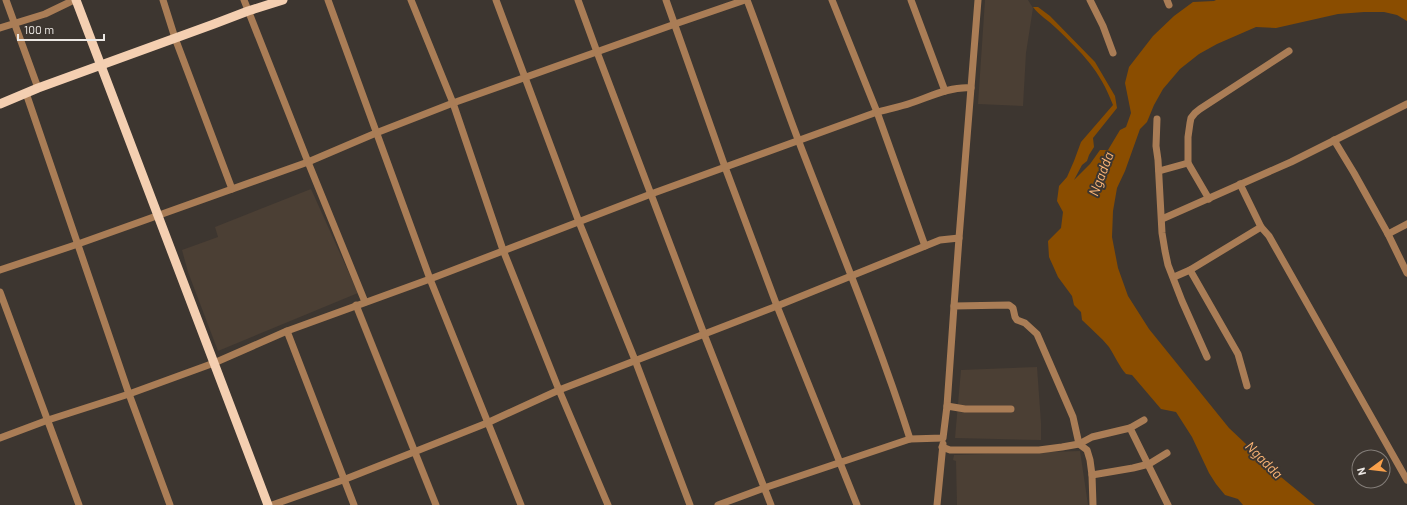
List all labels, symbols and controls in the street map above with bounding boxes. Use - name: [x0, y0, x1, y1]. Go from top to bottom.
- scale bar: [18, 16, 104, 42]
- text: 100 m: [24, 22, 54, 36]
- water label: Ngadda: [1084, 149, 1117, 198]
- water label: Ngadda: [1242, 437, 1287, 482]
- north arrow: [1351, 449, 1391, 489]
- text: N: [1354, 466, 1368, 477]

